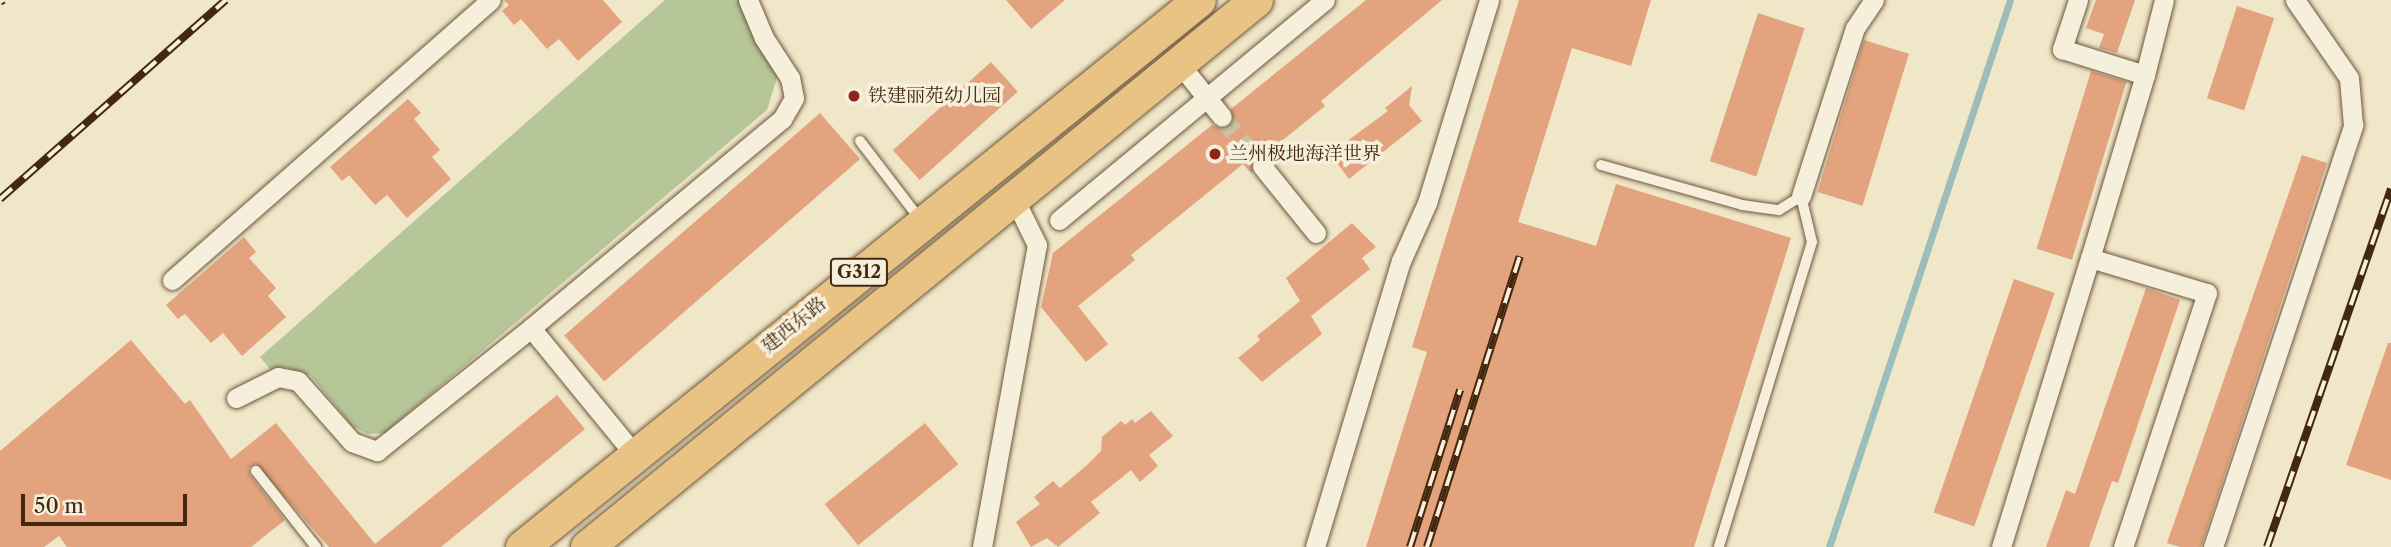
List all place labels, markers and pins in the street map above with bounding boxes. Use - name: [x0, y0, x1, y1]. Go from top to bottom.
- place label: 铁建丽苑幼儿园: [868, 85, 1001, 107]
- marker: 铁建丽苑幼儿园: [846, 88, 862, 104]
- place label: 兰州极地海洋世界: [1229, 143, 1381, 165]
- marker: 兰州极地海洋世界: [1207, 146, 1223, 162]

